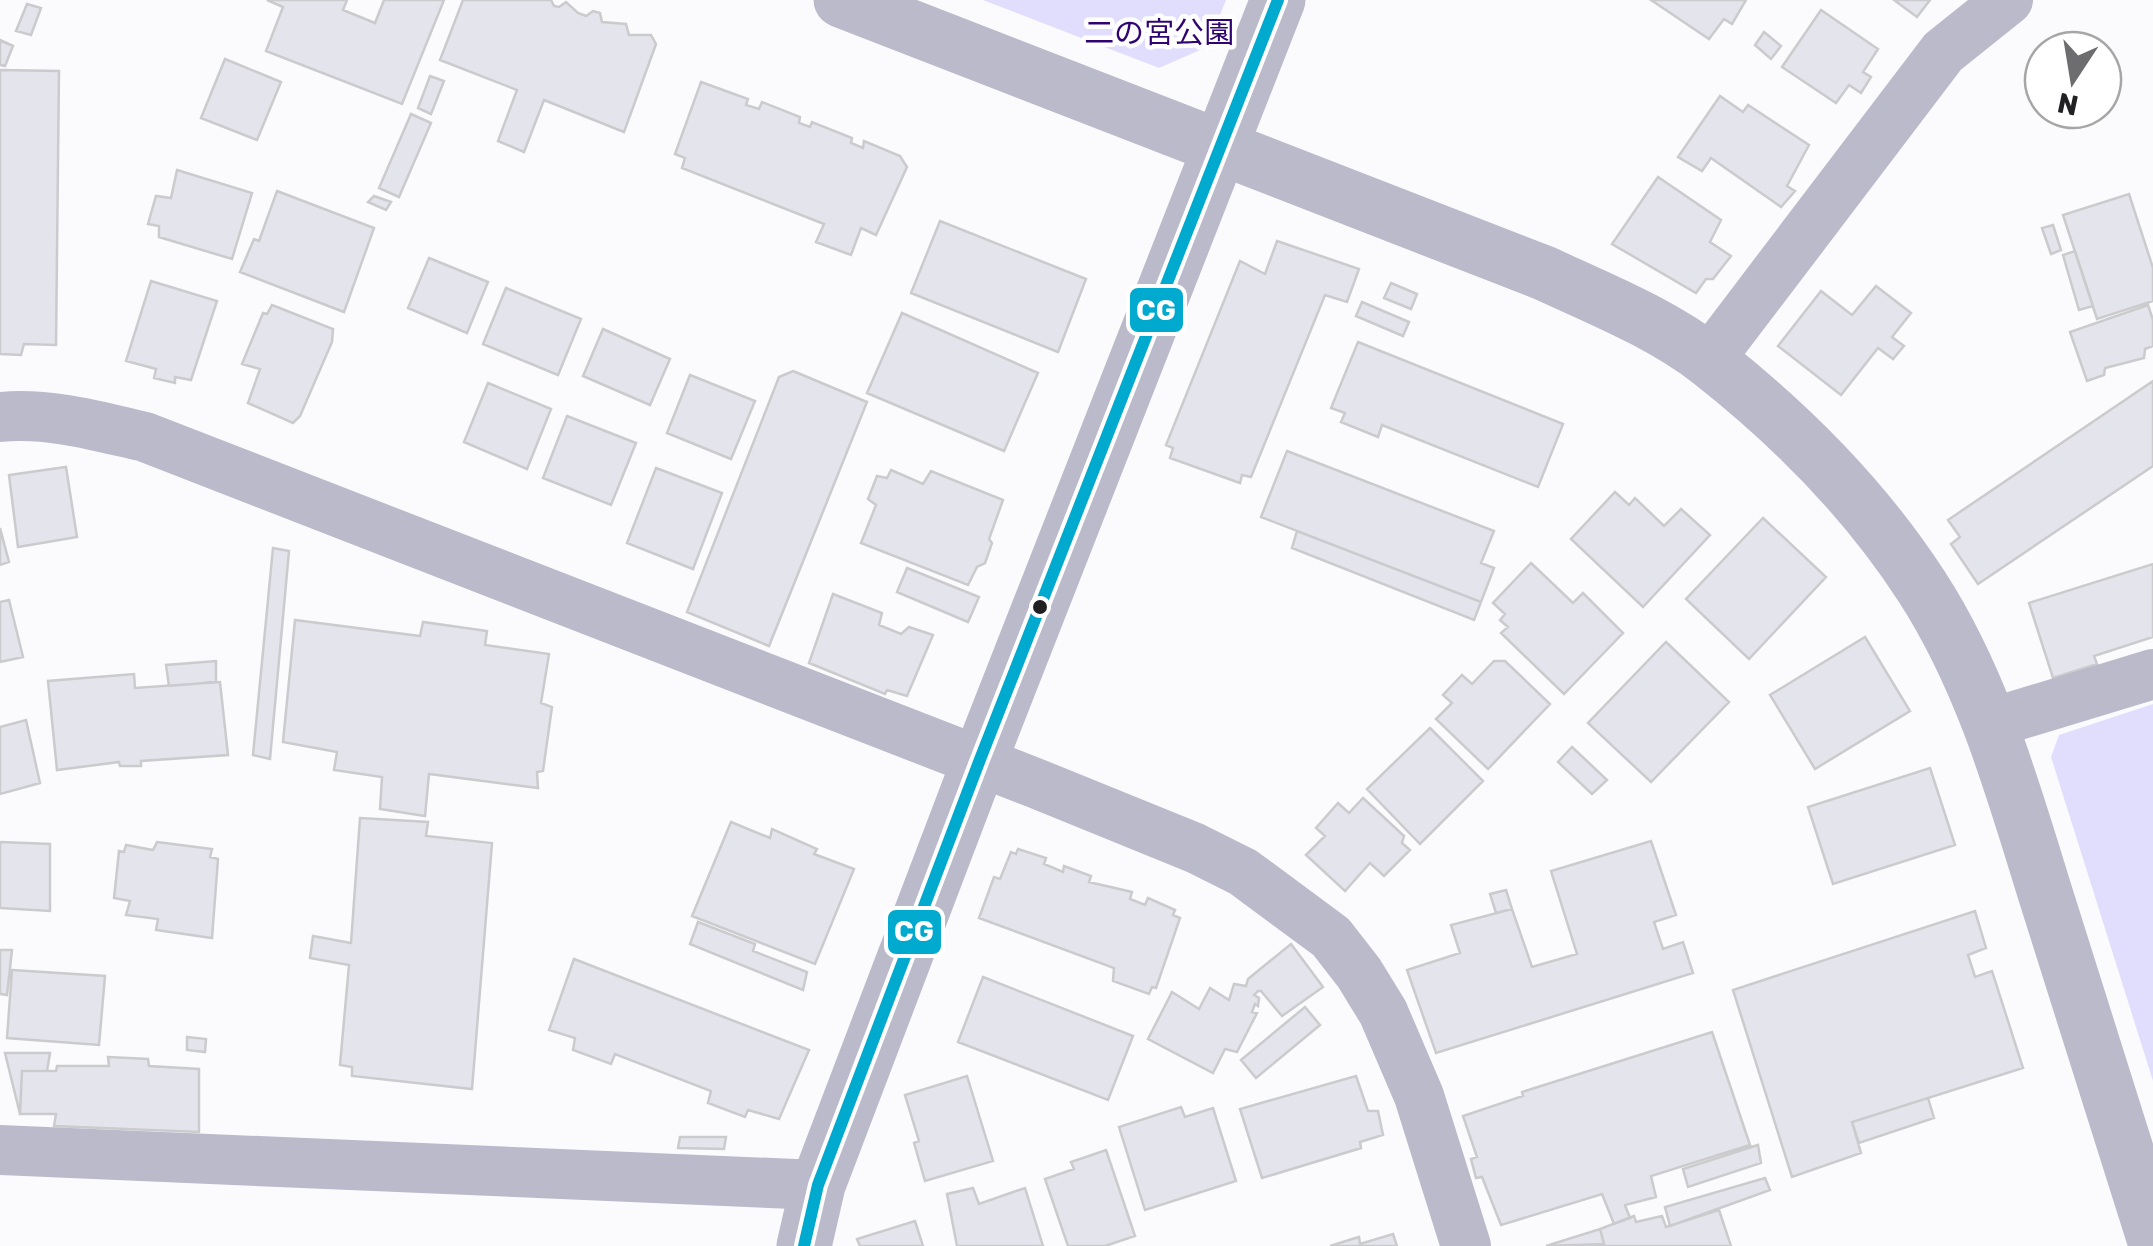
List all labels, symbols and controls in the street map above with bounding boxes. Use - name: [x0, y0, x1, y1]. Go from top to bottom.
- park label: 二の宮公園: [1084, 15, 1234, 51]
- north arrow: [2023, 30, 2123, 130]
- text: N: [2055, 86, 2081, 122]
- line badge: CG: [1128, 286, 1185, 334]
- text: CG: [1136, 294, 1176, 327]
- unlabelled marker: [1030, 597, 1050, 617]
- line badge: CG: [886, 908, 943, 956]
- text: CG: [894, 915, 934, 948]

